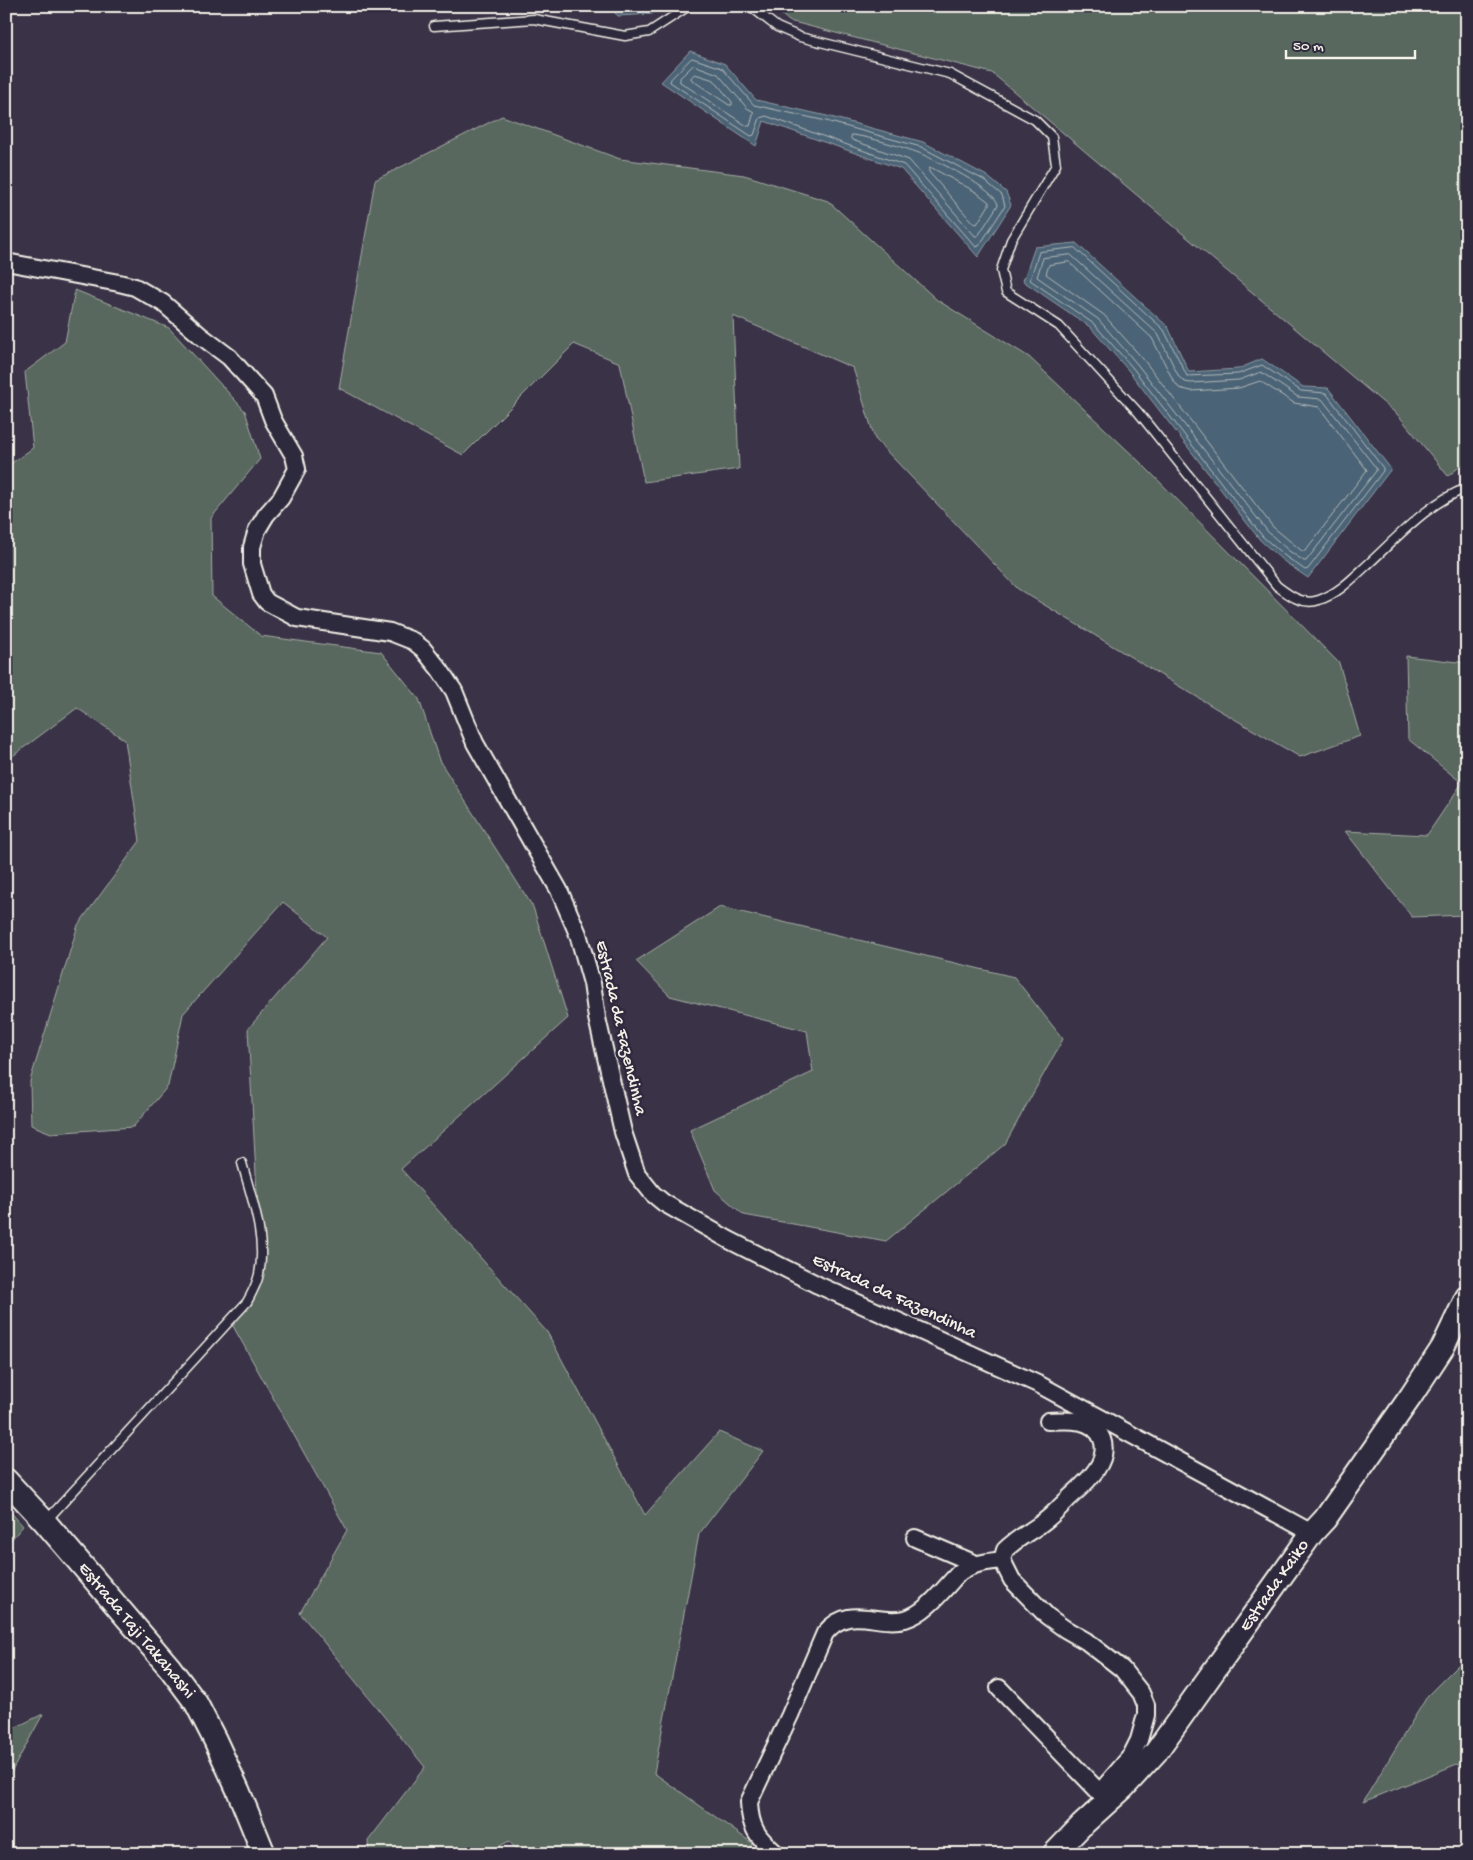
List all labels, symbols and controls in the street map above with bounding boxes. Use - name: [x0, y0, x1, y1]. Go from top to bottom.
- scale bar: [1286, 28, 1414, 60]
- text: 50 m: [1293, 38, 1324, 56]
- street label: Estrada da Fazendinha: [590, 939, 651, 1118]
- street label: Estrada da Fazendinha: [809, 1250, 980, 1345]
- street label: Estrada Kaiko: [1236, 1536, 1314, 1636]
- street label: Estrada Taji Takahashi: [73, 1559, 199, 1703]

